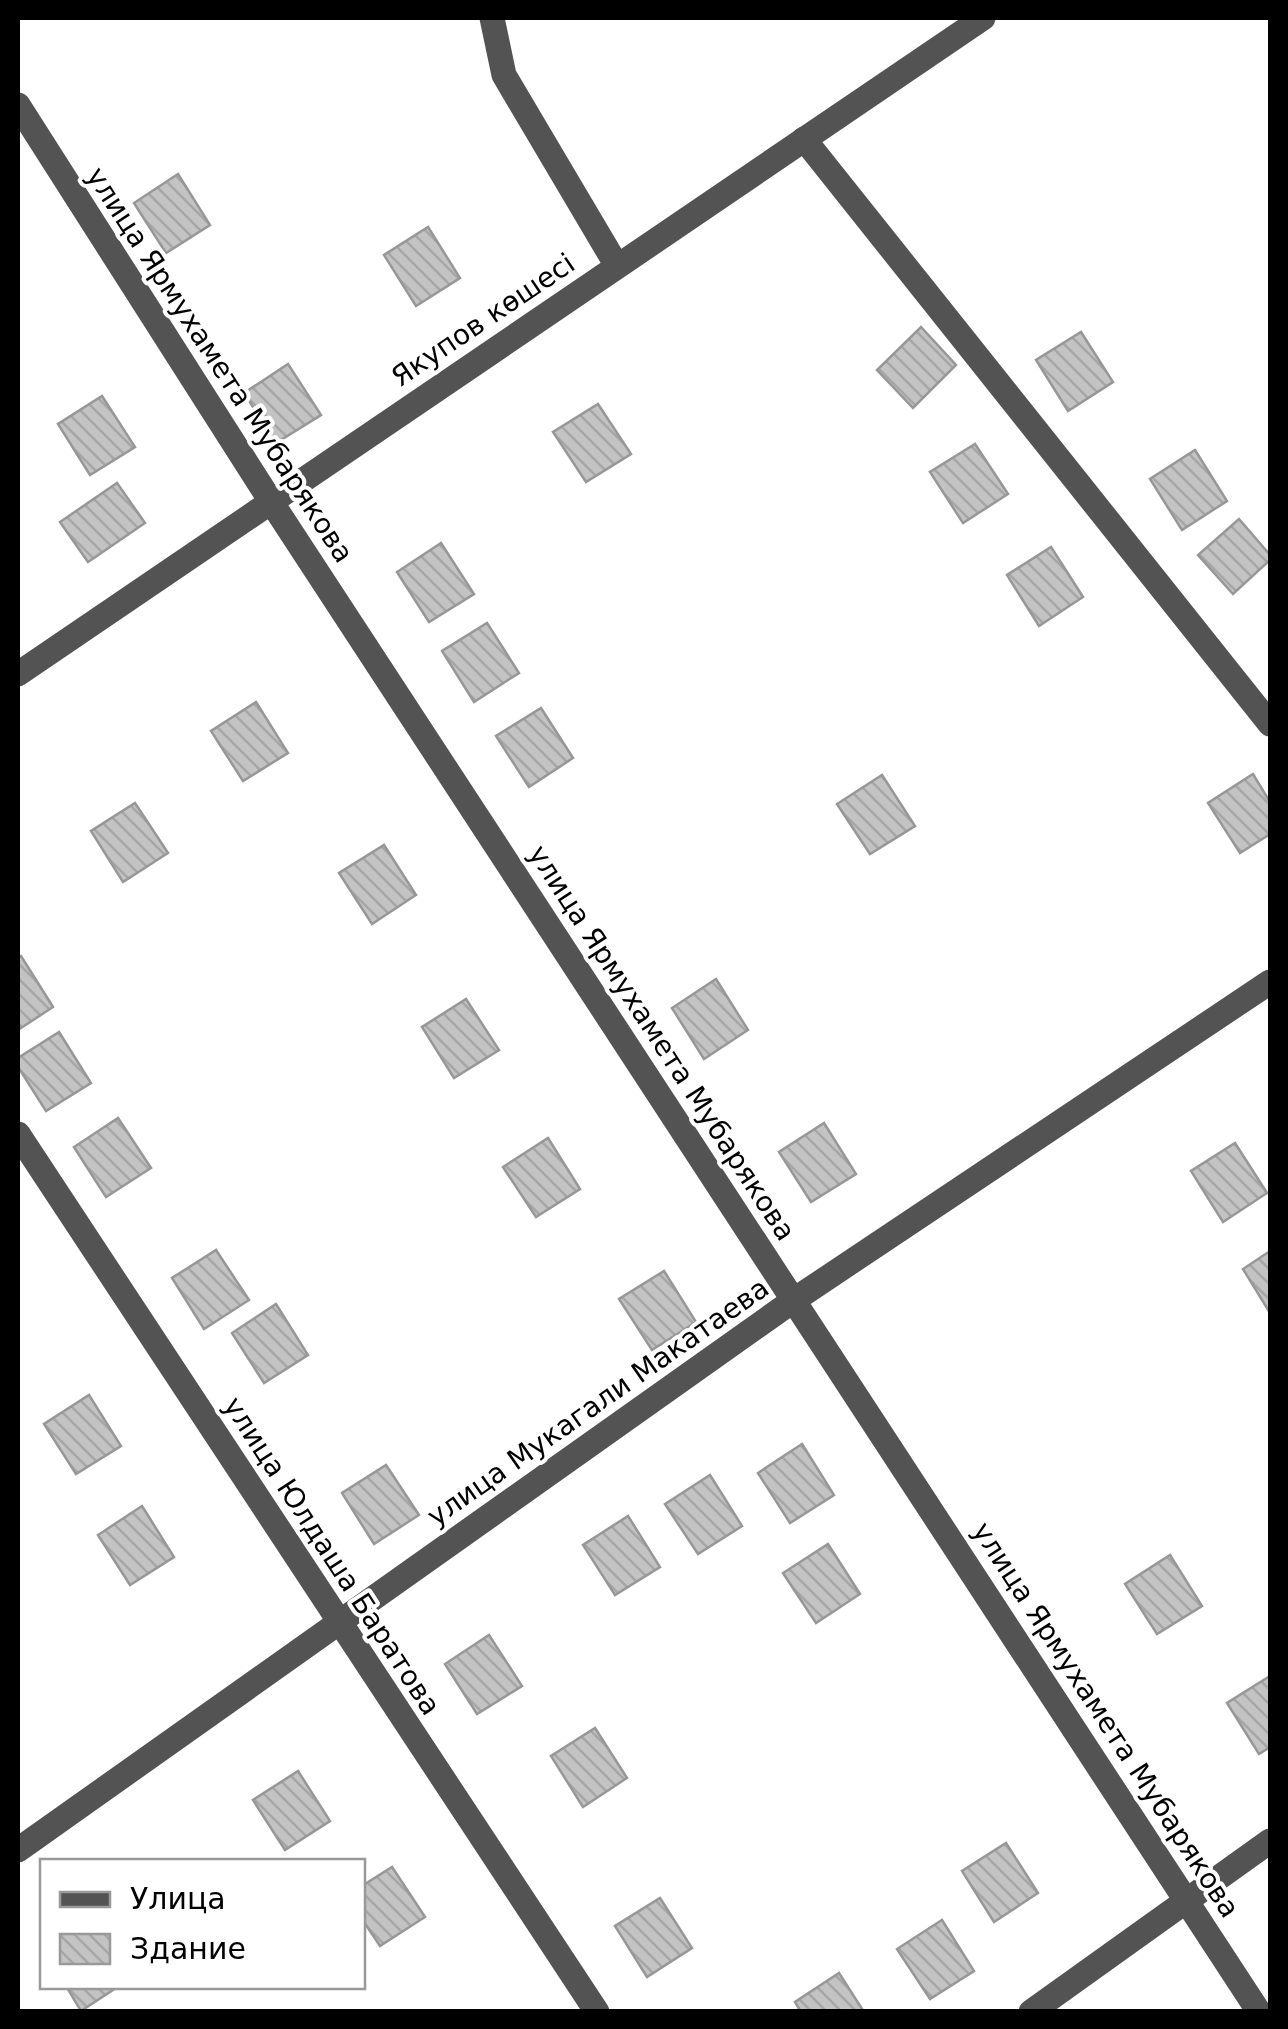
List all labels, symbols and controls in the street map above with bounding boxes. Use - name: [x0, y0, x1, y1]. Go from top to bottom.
- street label: улица Ярмухамета Мубарякова: [80, 161, 360, 569]
- street label: Якупов көшесі: [385, 247, 581, 393]
- street label: улица Ярмухамета Мубарякова: [522, 839, 802, 1247]
- street label: улица Мукагали Макатаева: [421, 1271, 775, 1533]
- street label: улица Юлдаша Баратова: [217, 1391, 447, 1721]
- street label: улица Ярмухамета Мубарякова: [966, 1516, 1246, 1924]
- legend: [40, 1859, 365, 1989]
- text: Улица: [130, 1881, 226, 1916]
- text: Здание: [130, 1931, 246, 1966]

